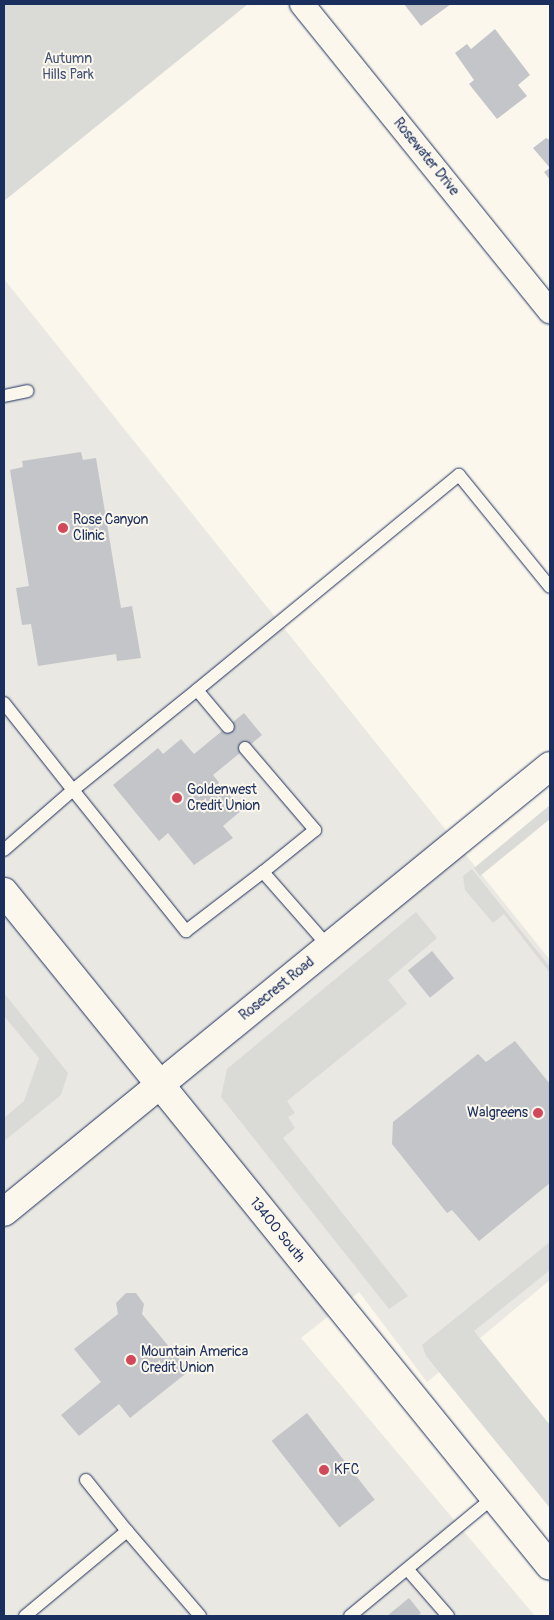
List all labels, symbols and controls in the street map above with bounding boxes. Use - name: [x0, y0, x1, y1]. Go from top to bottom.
- park label: Autumn Hills Park: [42, 51, 94, 84]
- street label: Rosewater Drive: [390, 115, 462, 199]
- place label: Rose Canyon Clinic: [73, 512, 148, 544]
- marker: Rose Canyon Clinic: [57, 522, 69, 534]
- place label: Goldenwest Credit Union: [187, 782, 260, 814]
- marker: Goldenwest Credit Union: [171, 792, 183, 804]
- street label: Rosecrest Road: [236, 954, 318, 1024]
- place label: Walgreens: [467, 1105, 528, 1121]
- marker: Walgreens: [532, 1107, 544, 1119]
- street label: 13400 South: [246, 1194, 308, 1266]
- place label: Mountain America Credit Union: [141, 1344, 248, 1376]
- marker: Mountain America Credit Union: [125, 1354, 137, 1366]
- place label: KFC: [334, 1462, 360, 1478]
- marker: KFC: [318, 1464, 330, 1476]

